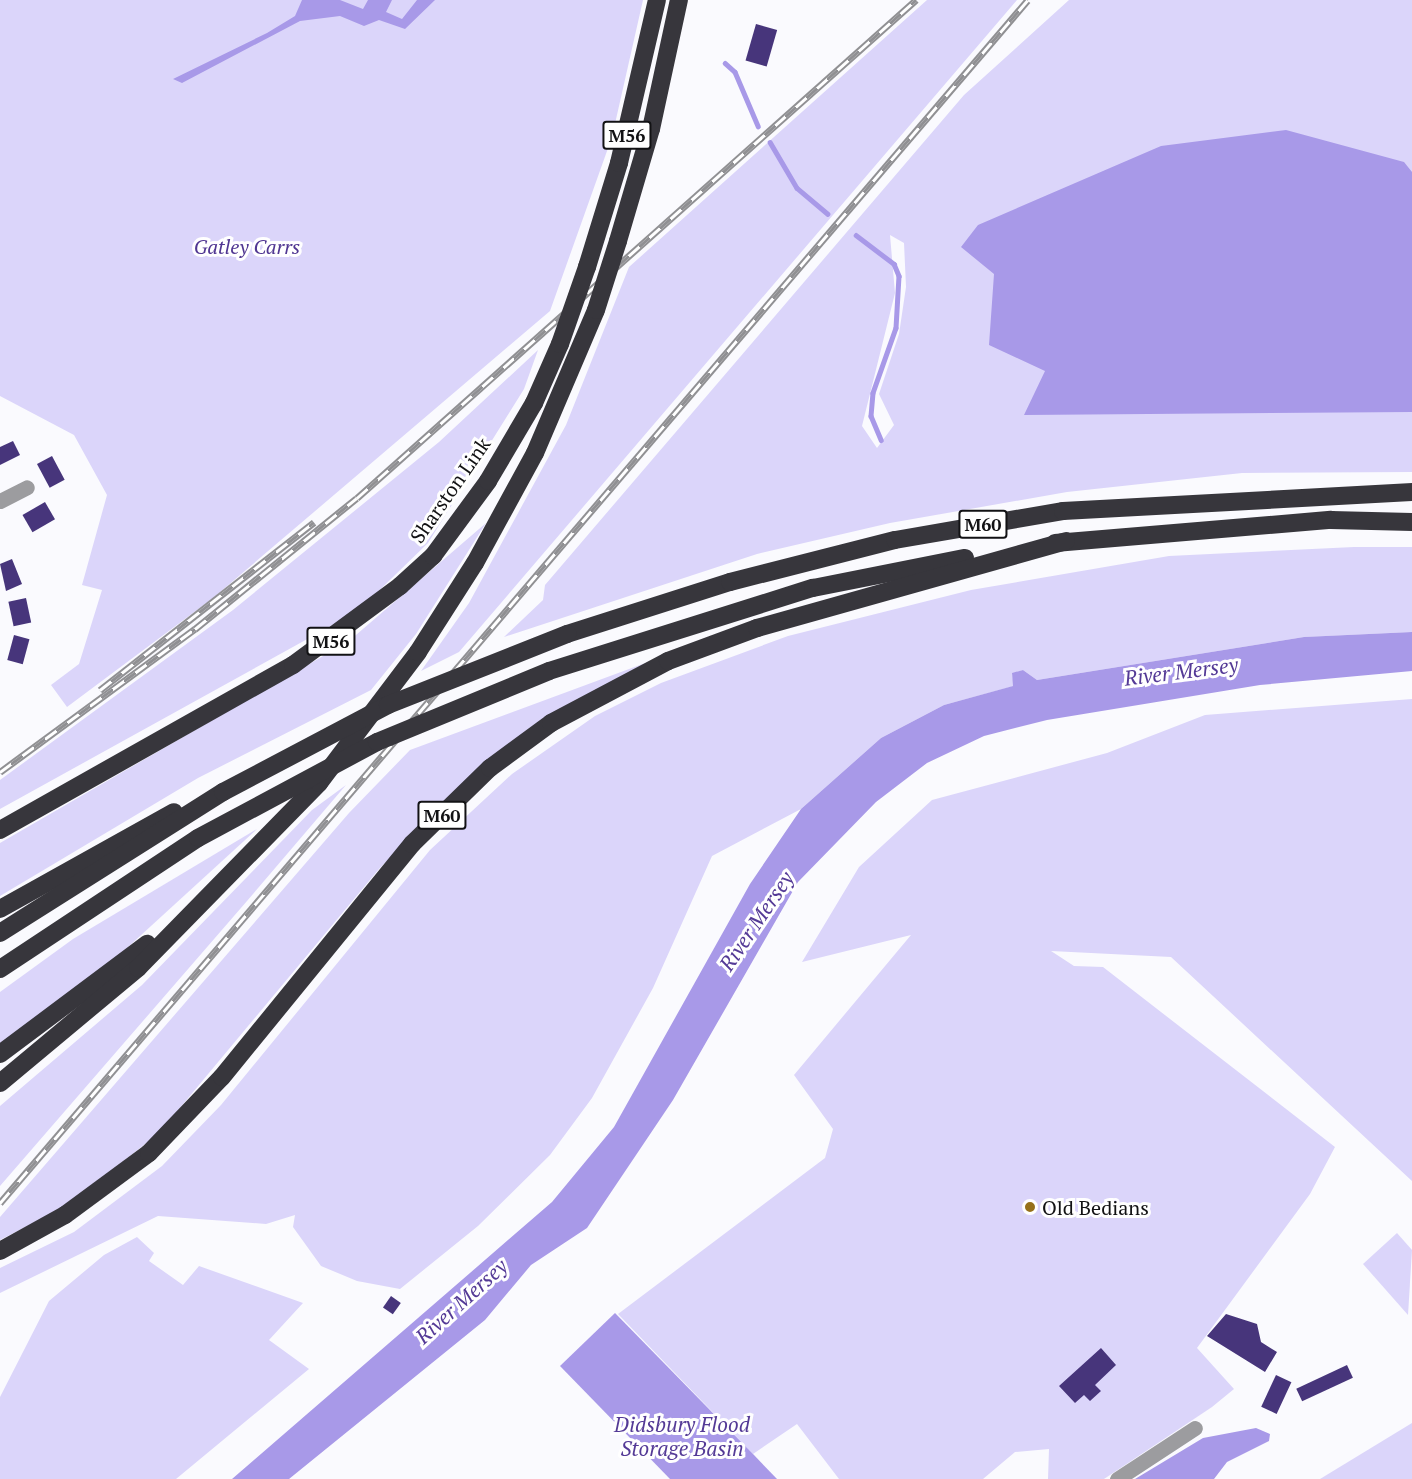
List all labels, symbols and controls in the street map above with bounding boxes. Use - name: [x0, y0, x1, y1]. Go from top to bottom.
- road number: M56: [602, 120, 652, 150]
- park label: Gatley Carrs: [194, 234, 300, 258]
- street label: Sharston Link: [405, 433, 495, 547]
- road number: M60: [958, 509, 1008, 539]
- road number: M56: [306, 626, 356, 656]
- water label: River Mersey: [1123, 652, 1239, 690]
- road number: M60: [416, 800, 468, 830]
- water label: River Mersey: [714, 867, 798, 975]
- place label: Old Bedians: [1042, 1195, 1149, 1219]
- marker: Old Bedians: [1023, 1200, 1037, 1214]
- water label: River Mersey: [410, 1253, 512, 1349]
- water label: Didsbury Flood Storage Basin: [614, 1411, 750, 1461]

